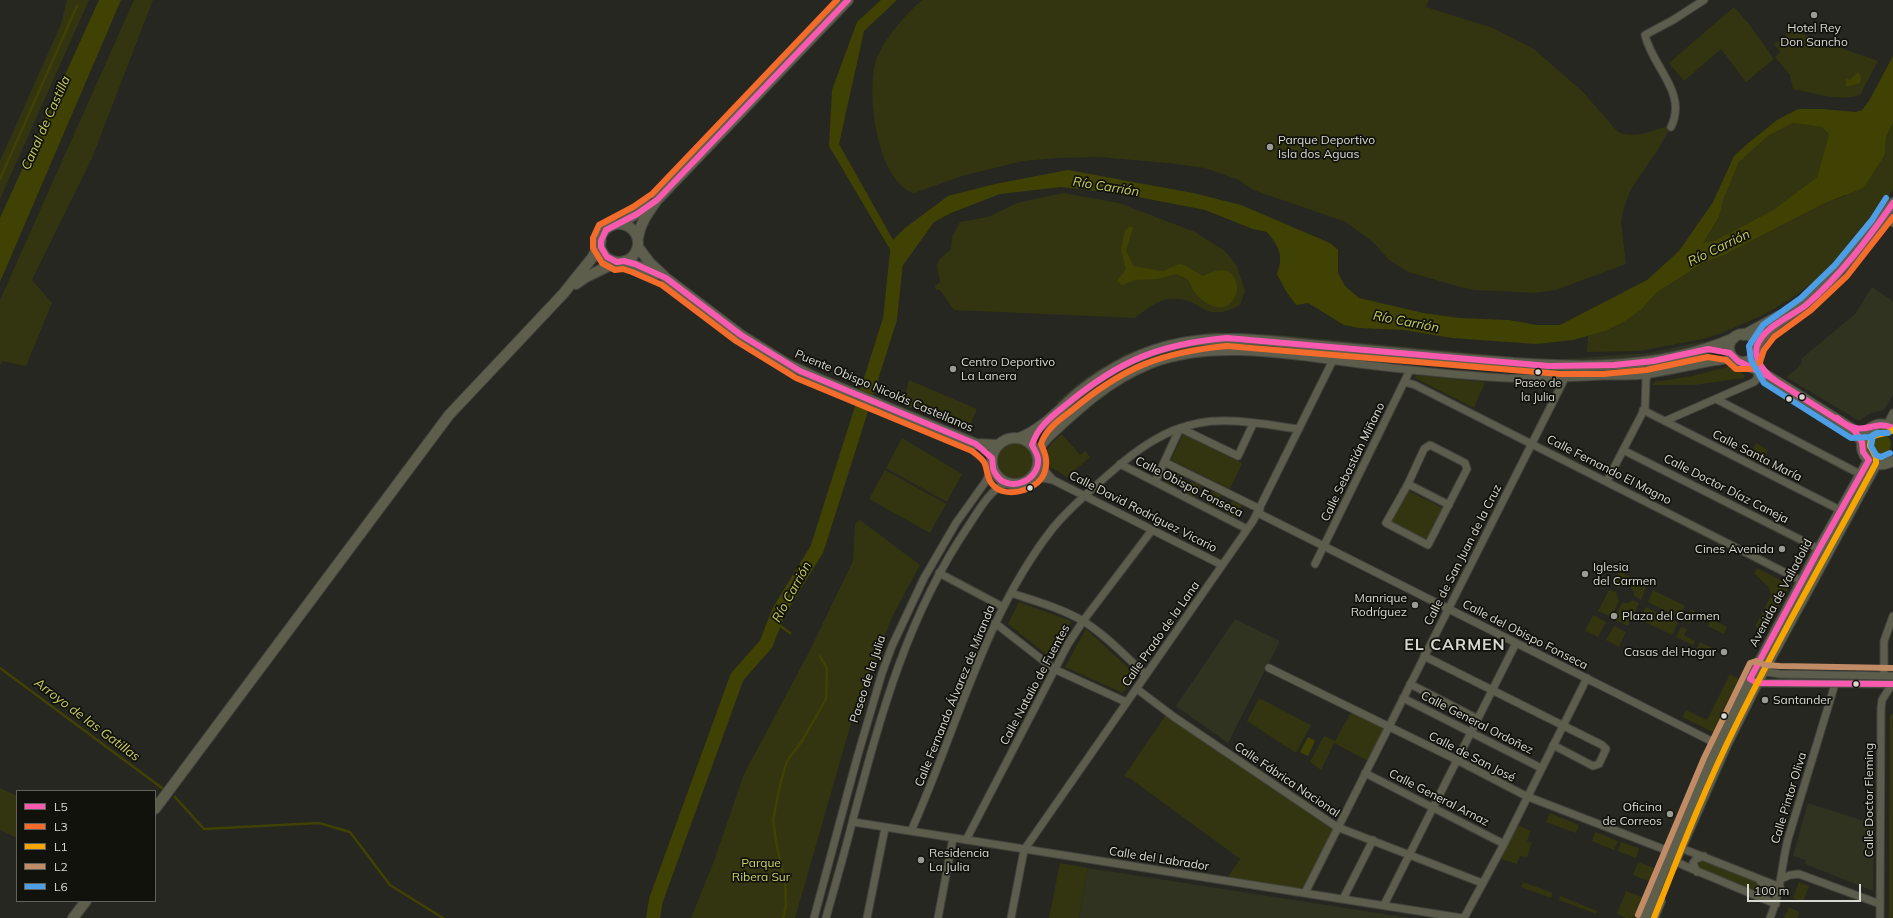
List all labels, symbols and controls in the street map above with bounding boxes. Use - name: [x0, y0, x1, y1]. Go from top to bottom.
- marker: Hotel Rey Don Sancho: [1809, 10, 1819, 20]
- place label: Hotel Rey Don Sancho: [1780, 21, 1848, 49]
- water label: Canal de Castilla: [18, 74, 74, 172]
- place label: Parque Deportivo Isla dos Aguas: [1278, 133, 1375, 161]
- marker: Parque Deportivo Isla dos Aguas: [1265, 142, 1275, 152]
- water label: Río Carrión: [1072, 174, 1140, 200]
- water label: Río Carrión: [1685, 226, 1753, 270]
- water label: Río Carrión: [1372, 308, 1440, 336]
- street label: Puente Obispo Nicolás Castellanos: [793, 347, 975, 435]
- place label: Centro Deportivo La Lanera: [961, 355, 1055, 383]
- marker: Centro Deportivo La Lanera: [948, 364, 958, 374]
- marker: Paseo de la Julia: [1533, 367, 1543, 377]
- place label: Paseo de la Julia: [1515, 377, 1561, 403]
- unlabelled marker: [1797, 392, 1807, 402]
- unlabelled marker: [1784, 394, 1794, 404]
- street label: Calle Sebastián Miñano: [1318, 400, 1388, 524]
- street label: Calle Santa María: [1710, 427, 1804, 485]
- street label: Calle Fernando El Magno: [1544, 432, 1674, 508]
- street label: Calle Doctor Díaz Caneja: [1661, 451, 1791, 527]
- street label: Calle Obispo Fonseca: [1133, 454, 1245, 520]
- street label: Calle David Rodríguez Vicario: [1067, 468, 1219, 556]
- street label: Calle de San Juan de la Cruz: [1421, 482, 1505, 628]
- unlabelled marker: [1025, 483, 1035, 493]
- street label: Avenida de Valladolid: [1746, 536, 1816, 650]
- place label: Cines Avenida: [1695, 542, 1774, 556]
- marker: Cines Avenida: [1777, 544, 1787, 554]
- water label: Río Carrión: [769, 559, 815, 625]
- place label: Iglesia del Carmen: [1593, 560, 1656, 588]
- marker: Iglesia del Carmen: [1580, 569, 1590, 579]
- street label: Calle Prado de la Lana: [1119, 579, 1203, 689]
- place label: Manrique Rodríguez: [1351, 591, 1407, 619]
- street label: Calle del Obispo Fonseca: [1460, 597, 1590, 673]
- marker: Manrique Rodríguez: [1410, 600, 1420, 610]
- street label: Calle Fernando Álvarez de Miranda: [912, 603, 998, 789]
- place label: Plaza del Carmen: [1622, 609, 1720, 623]
- marker: Plaza del Carmen: [1609, 611, 1619, 621]
- street label: Calle Natalio de Fuentes: [997, 622, 1073, 748]
- street label: Paseo de la Julia: [847, 633, 889, 725]
- district label: EL CARMEN: [1404, 635, 1506, 655]
- place label: Casas del Hogar: [1624, 645, 1716, 659]
- marker: Casas del Hogar: [1719, 647, 1729, 657]
- water label: Arroyo de las Gatillas: [31, 675, 143, 765]
- unlabelled marker: [1851, 679, 1861, 689]
- street label: Calle General Ordoñez: [1418, 688, 1536, 758]
- place label: Santander: [1773, 693, 1831, 707]
- marker: Santander: [1760, 695, 1770, 705]
- unlabelled marker: [1719, 711, 1729, 721]
- street label: Calle de San José: [1426, 729, 1518, 785]
- street label: Calle Fábrica Nacional: [1232, 739, 1342, 821]
- street label: Calle Doctor Fleming: [1862, 743, 1876, 857]
- street label: Calle Pintor Oliva: [1768, 750, 1810, 846]
- street label: Calle General Arnaz: [1386, 766, 1492, 830]
- legend: [16, 790, 156, 902]
- text: L5: [54, 799, 68, 814]
- place label: Oficina de Correos: [1603, 800, 1662, 828]
- marker: Oficina de Correos: [1665, 809, 1675, 819]
- text: L3: [54, 819, 68, 834]
- text: L1: [54, 839, 68, 854]
- street label: Calle del Labrador: [1108, 844, 1210, 874]
- place label: Residencia La Julia: [929, 846, 989, 874]
- marker: Residencia La Julia: [916, 855, 926, 865]
- park label: Parque Ribera Sur: [732, 856, 790, 884]
- text: L2: [54, 859, 68, 874]
- scale bar: [1749, 876, 1863, 902]
- text: L6: [54, 879, 68, 894]
- text: 100 m: [1754, 883, 1789, 898]

